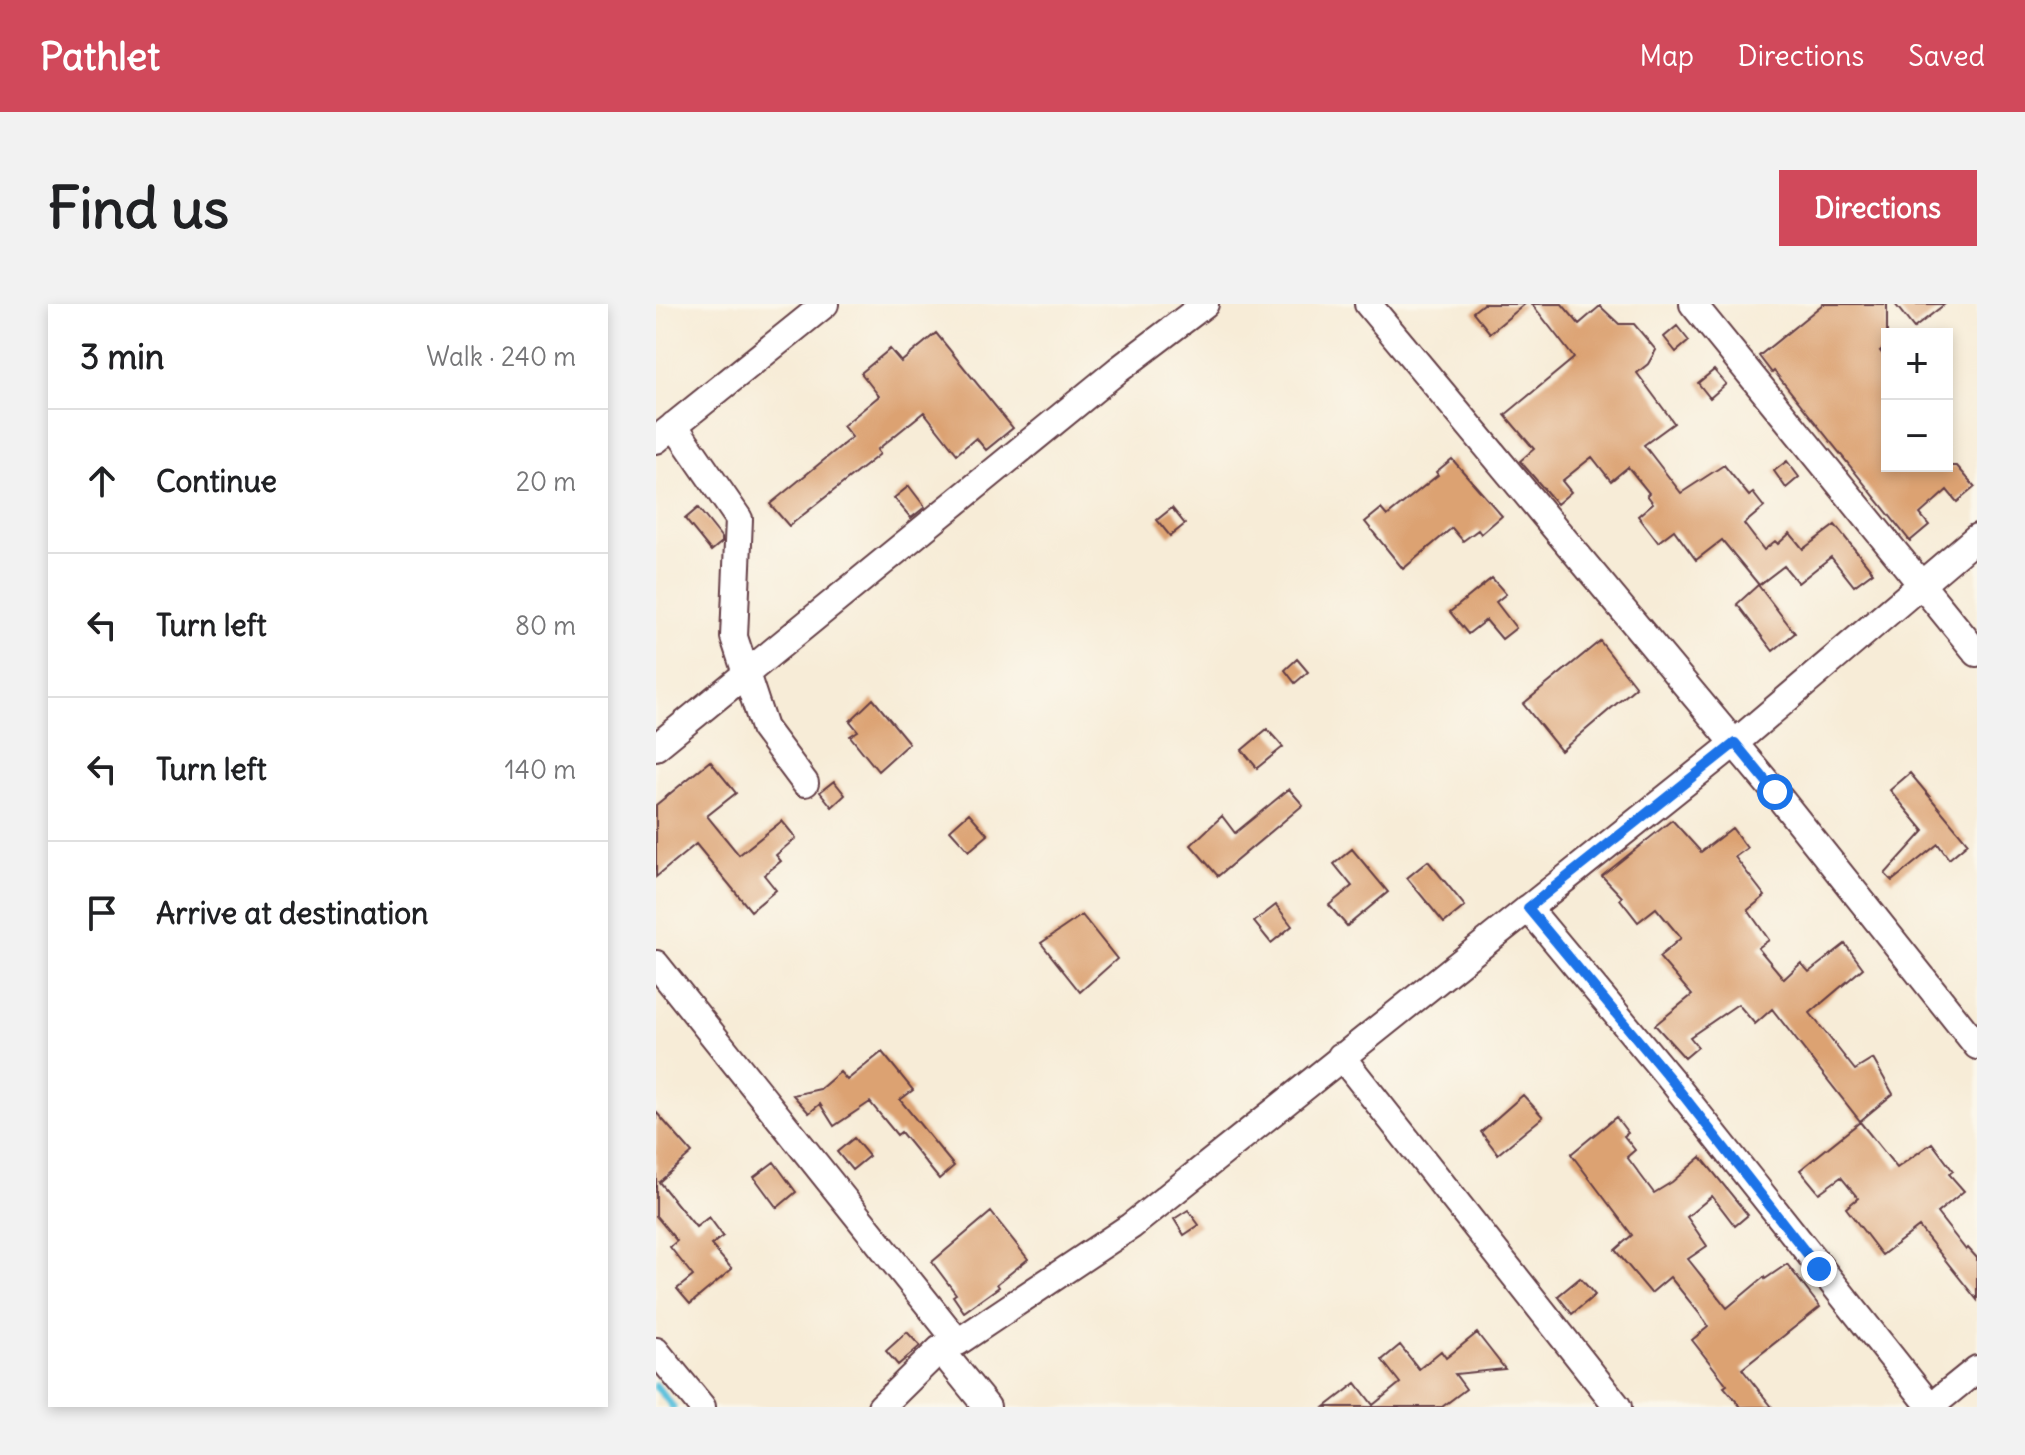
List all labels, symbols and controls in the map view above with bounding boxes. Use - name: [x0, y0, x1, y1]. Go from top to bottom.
- text: Pathlet: [40, 33, 160, 80]
- text: Map: [1639, 38, 1694, 74]
- text: Directions: [1738, 38, 1864, 74]
- text: Saved: [1908, 38, 1985, 74]
- button: Directions: [1779, 170, 1977, 246]
- text: Find us: [48, 173, 229, 243]
- map controls: [1881, 328, 1953, 472]
- button: +: [1881, 328, 1953, 400]
- text: 3 min: [80, 335, 165, 378]
- text: Walk · 240 m: [426, 340, 576, 373]
- button: −: [1881, 400, 1953, 472]
- icon: ahead: [80, 459, 124, 503]
- text: Continue: [156, 462, 277, 500]
- text: 20 m: [516, 465, 576, 498]
- icon: left: [80, 603, 124, 647]
- text: Turn left: [156, 606, 267, 644]
- text: 80 m: [515, 609, 576, 642]
- icon: left: [80, 747, 124, 791]
- text: Turn left: [156, 750, 267, 788]
- text: 140 m: [505, 753, 576, 786]
- route start: [1757, 774, 1793, 810]
- icon: arrive: [80, 891, 124, 935]
- text: Arrive at destination: [156, 894, 428, 932]
- route end: [1801, 1251, 1837, 1287]

